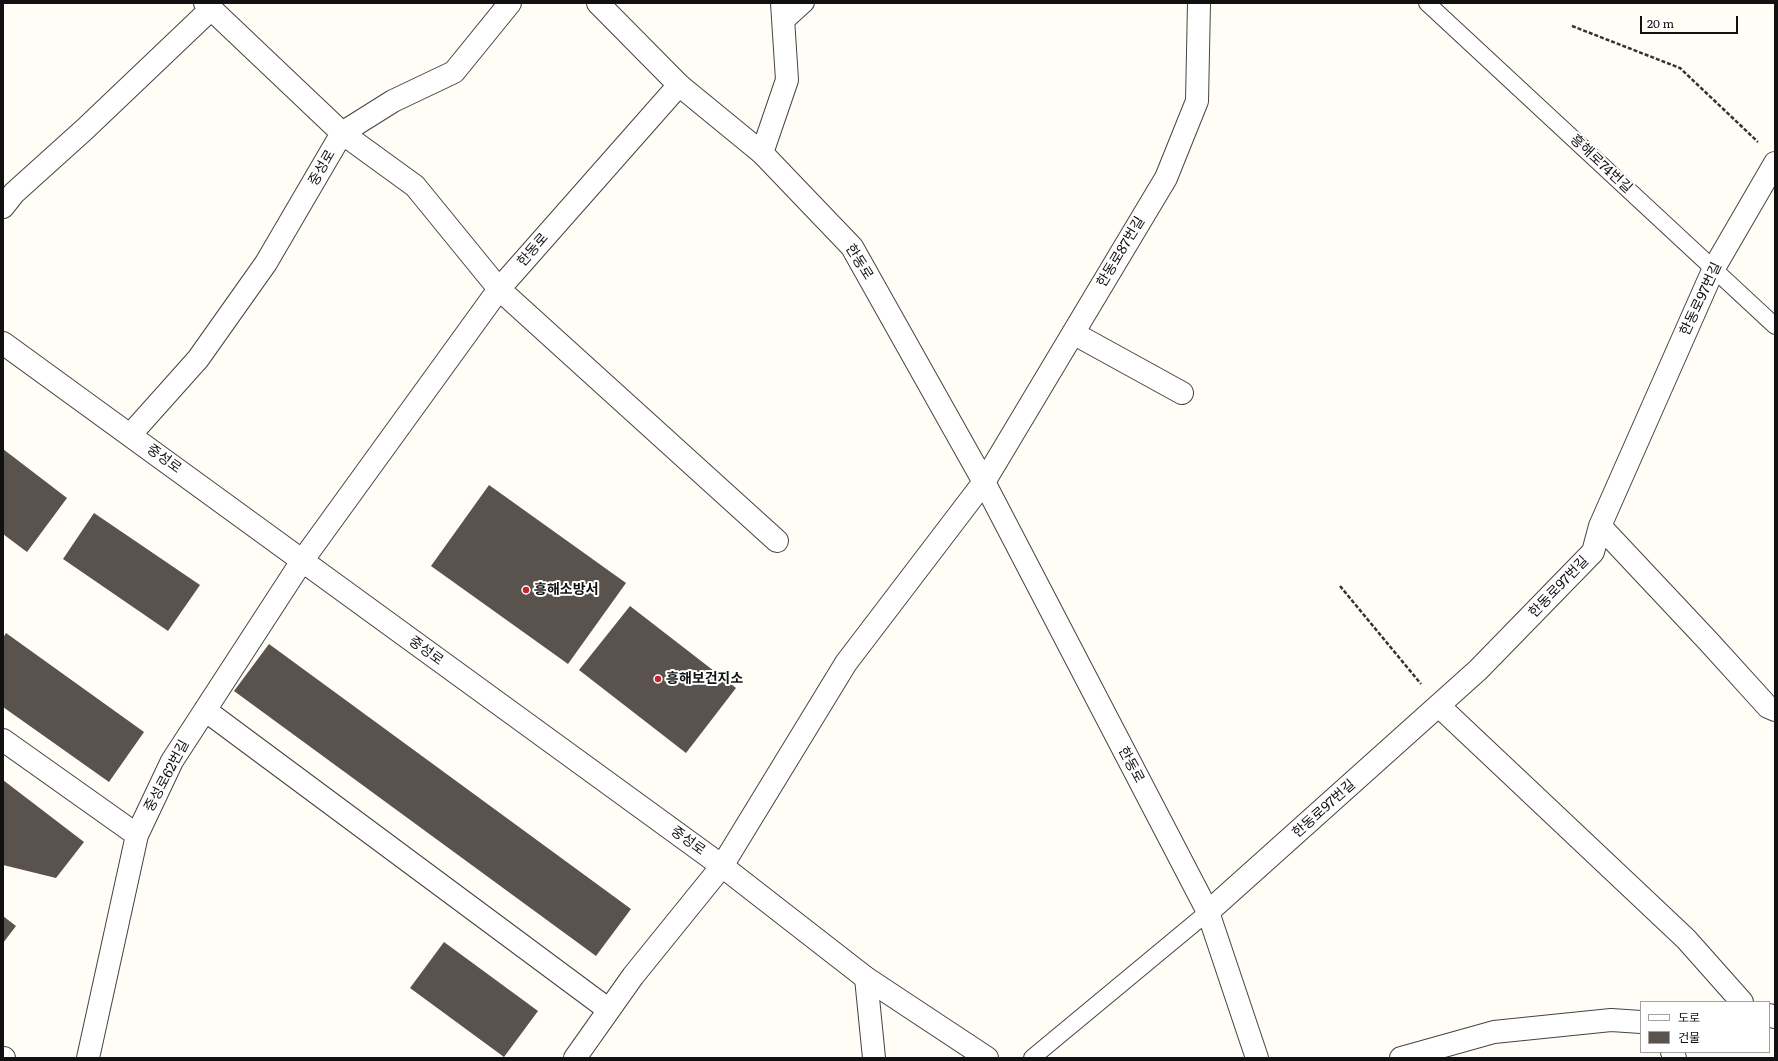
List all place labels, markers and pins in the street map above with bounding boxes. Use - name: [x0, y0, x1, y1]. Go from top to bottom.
- place label: 흥해소방서: [534, 582, 598, 598]
- marker: 흥해소방서: [521, 585, 531, 595]
- place label: 흥해보건지소: [666, 671, 743, 687]
- marker: 흥해보건지소: [653, 674, 663, 684]

